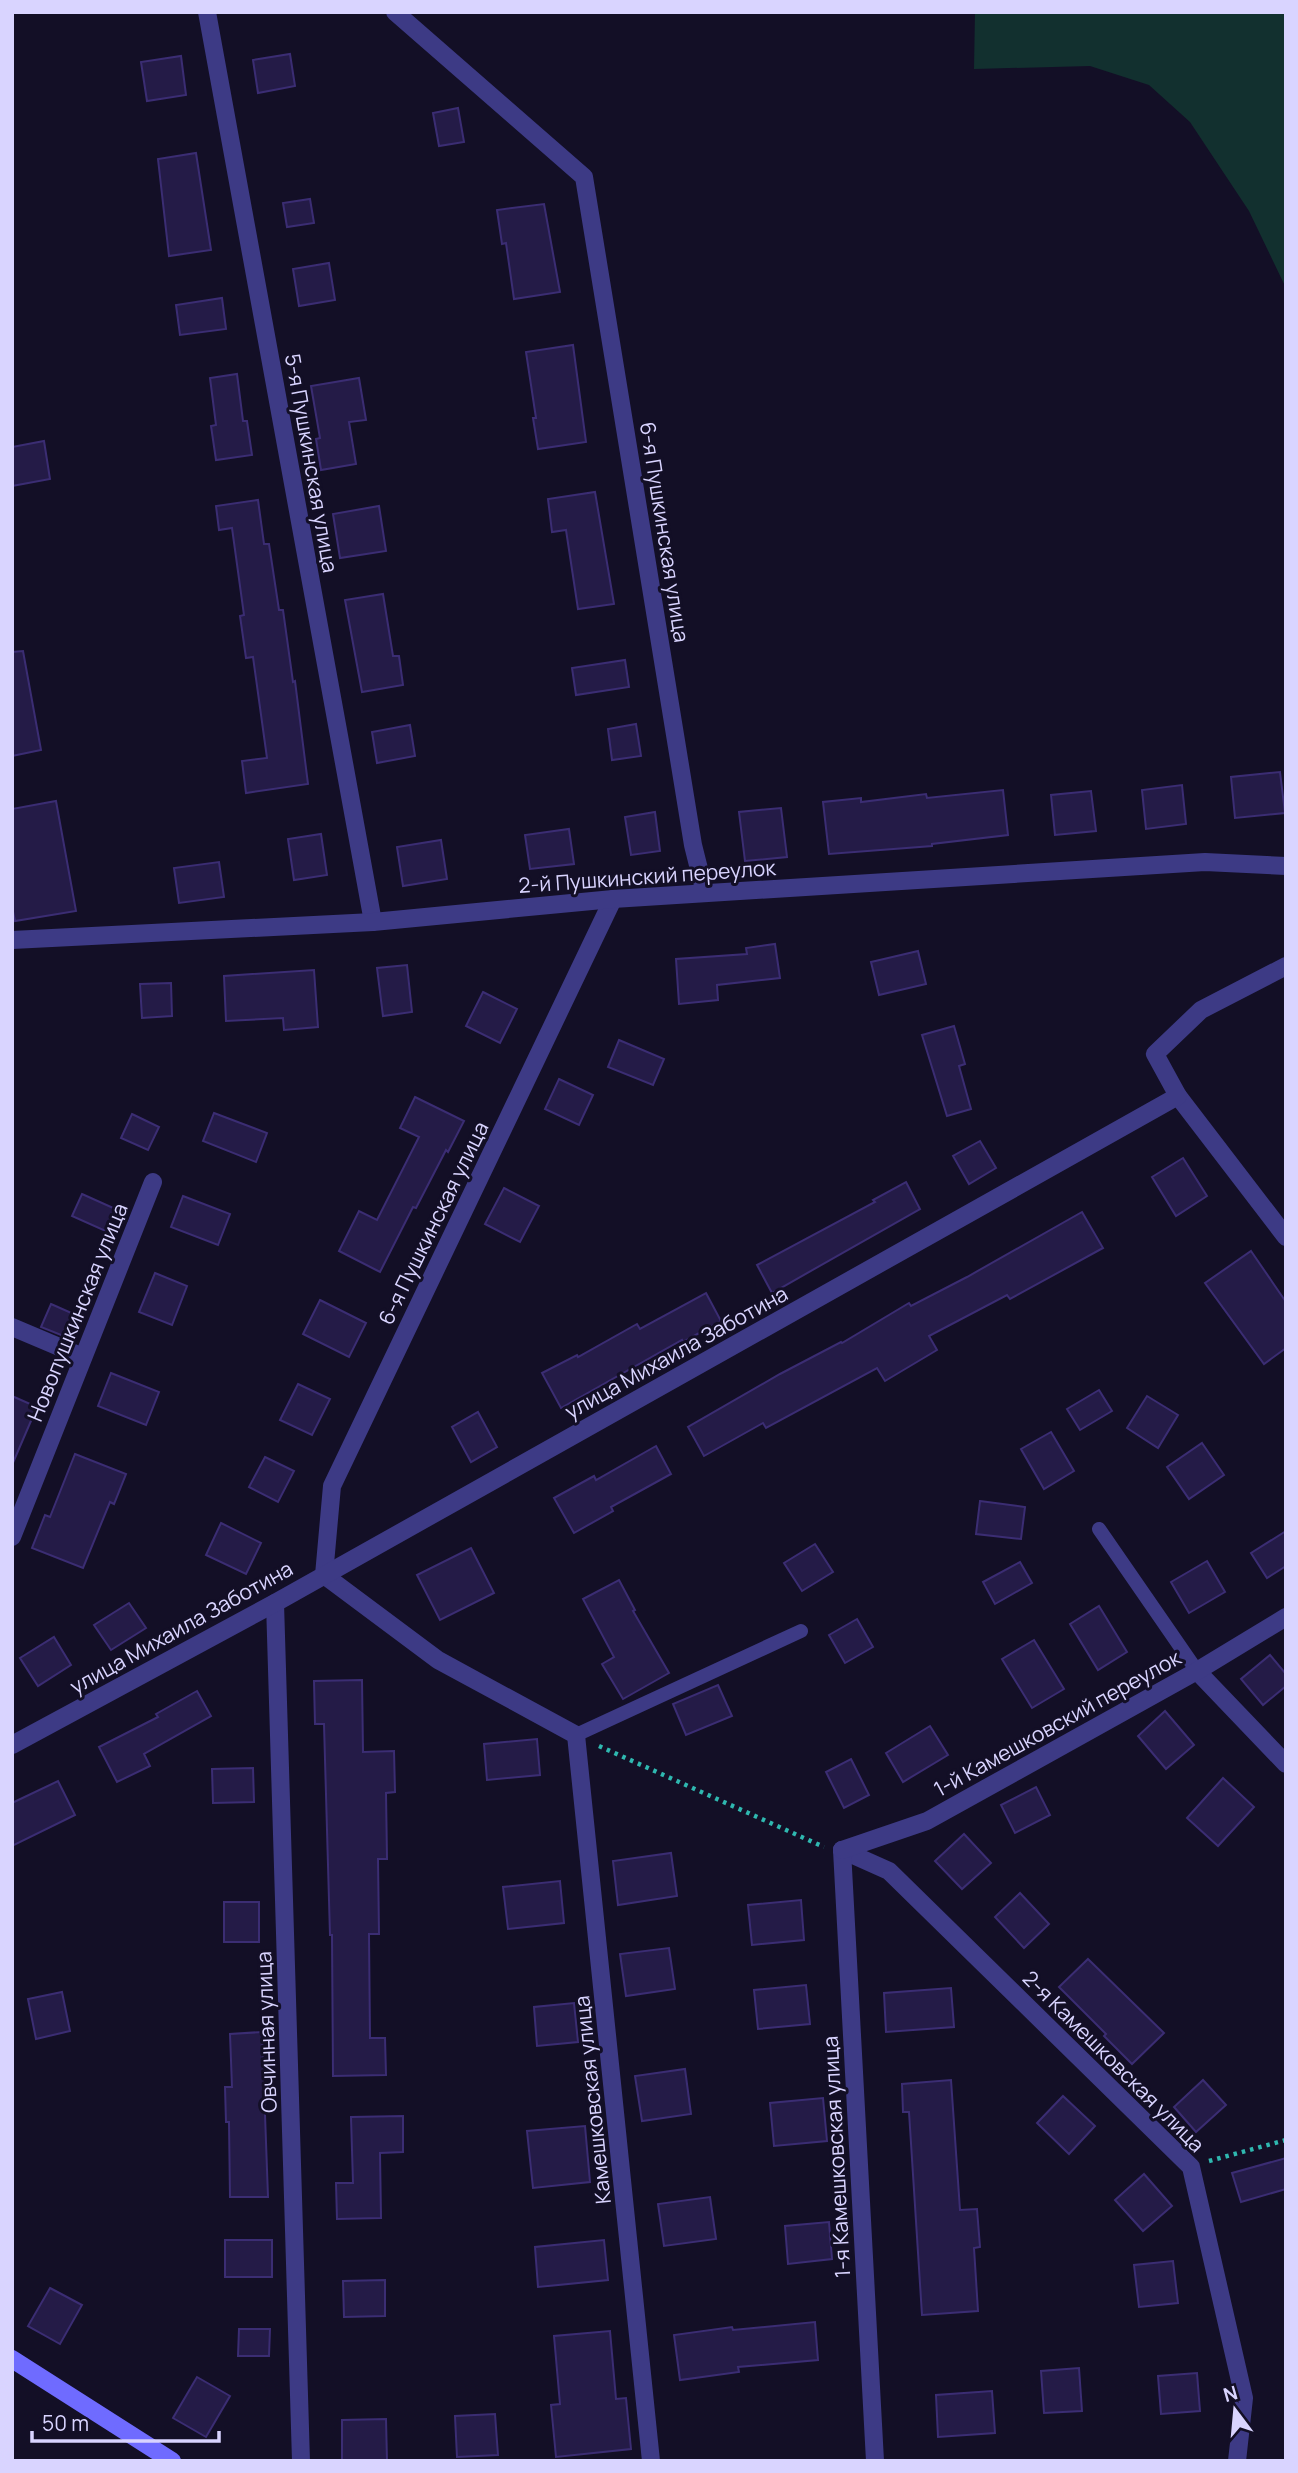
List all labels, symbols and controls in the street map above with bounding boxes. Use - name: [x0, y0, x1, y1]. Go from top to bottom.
- street label: 5-я Пушкинская улица: [279, 351, 345, 575]
- street label: 6-я Пушкинская улица: [634, 420, 696, 644]
- street label: 2-й Пушкинский переулок: [517, 853, 777, 899]
- street label: 6-я Пушкинская улица: [372, 1117, 494, 1329]
- street label: Новопушкинская улица: [20, 1199, 134, 1425]
- street label: улица Михаила Заботина: [560, 1279, 792, 1425]
- street label: улица Михаила Заботина: [65, 1554, 297, 1700]
- street label: 1-й Камешковский переулок: [928, 1643, 1186, 1803]
- street label: Овчинная улица: [249, 1951, 283, 2113]
- street label: 2-я Камешковская улица: [1017, 1964, 1211, 2158]
- street label: Камешковская улица: [567, 1994, 617, 2206]
- street label: 1-я Камешковская улица: [816, 2035, 856, 2279]
- north arrow: [1200, 2375, 1270, 2445]
- text: N: [1220, 2379, 1240, 2408]
- scale bar: [32, 2400, 219, 2444]
- text: 50 m: [42, 2409, 89, 2437]

